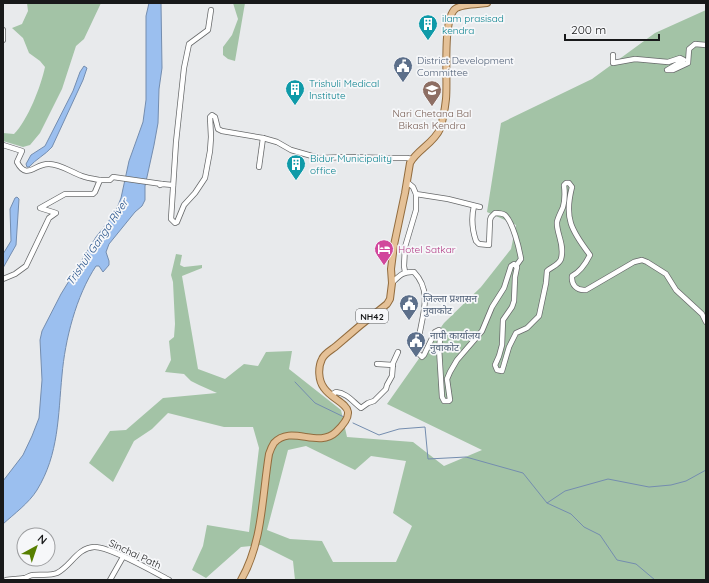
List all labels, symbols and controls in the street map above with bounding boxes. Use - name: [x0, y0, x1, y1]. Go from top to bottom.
- place label: ilam prasisad kendra: [442, 12, 504, 37]
- building icon: ilam prasisad kendra: [417, 13, 439, 41]
- scale bar: [565, 16, 659, 42]
- text: 200 m: [571, 22, 606, 37]
- place label: District Development Committee: [417, 54, 514, 79]
- public building icon: District Development Committee: [392, 55, 414, 83]
- place label: Trishuli Medical Institute: [309, 77, 379, 102]
- building icon: Trishuli Medical Institute: [284, 78, 306, 106]
- school or university icon: Nari Chetana Bal Bikash Kendra: [421, 79, 443, 107]
- place label: Nari Chetana Bal Bikash Kendra: [393, 107, 471, 132]
- place label: Bidur Municipality office: [310, 152, 392, 177]
- building icon: Bidur Municipality office: [285, 153, 307, 181]
- water label: Trishuli Ganga River: [63, 195, 132, 288]
- hotel icon: Hotel Satkar: [373, 238, 395, 266]
- place label: Hotel Satkar: [398, 243, 456, 256]
- place label: जिल्ला प्रशासन नुवाकोट: [423, 292, 477, 317]
- public building icon: जिल्ला प्रशासन नुवाकोट: [398, 293, 420, 321]
- road number: NH42: [356, 309, 388, 323]
- place label: नापी कार्यालय नुवाकोट: [430, 329, 481, 354]
- public building icon: नापी कार्यालय नुवाकोट: [405, 330, 427, 358]
- north arrow: [16, 527, 56, 567]
- text: N: [35, 531, 50, 547]
- street label: Sinchai Path: [107, 536, 163, 572]

